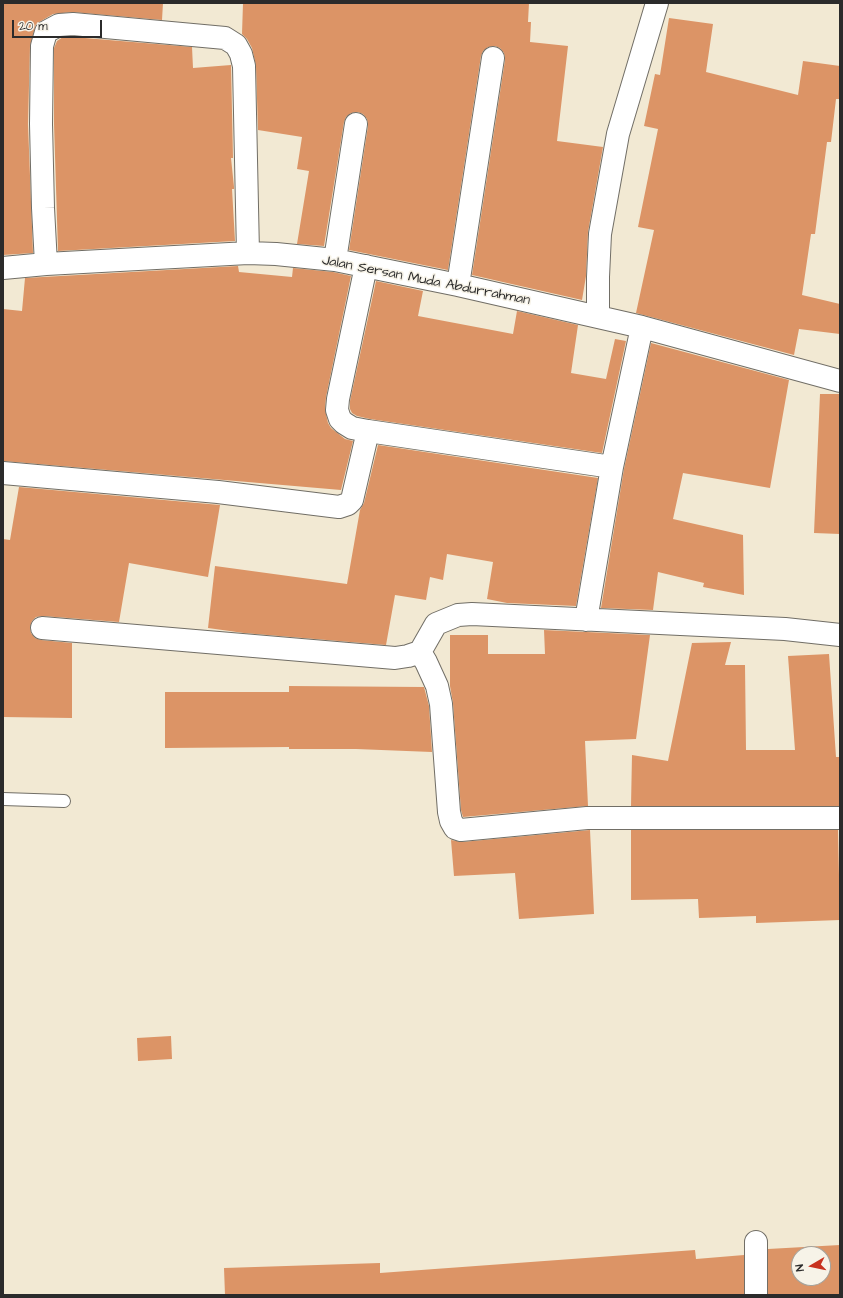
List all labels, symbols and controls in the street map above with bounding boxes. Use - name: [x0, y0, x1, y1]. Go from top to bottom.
- scale bar: [14, 12, 104, 38]
- text: 20 m: [19, 18, 48, 35]
- street label: Jalan Sersan Muda Abdurrahman: [320, 253, 532, 309]
- north arrow: [791, 1246, 831, 1286]
- text: N: [792, 1263, 808, 1272]

